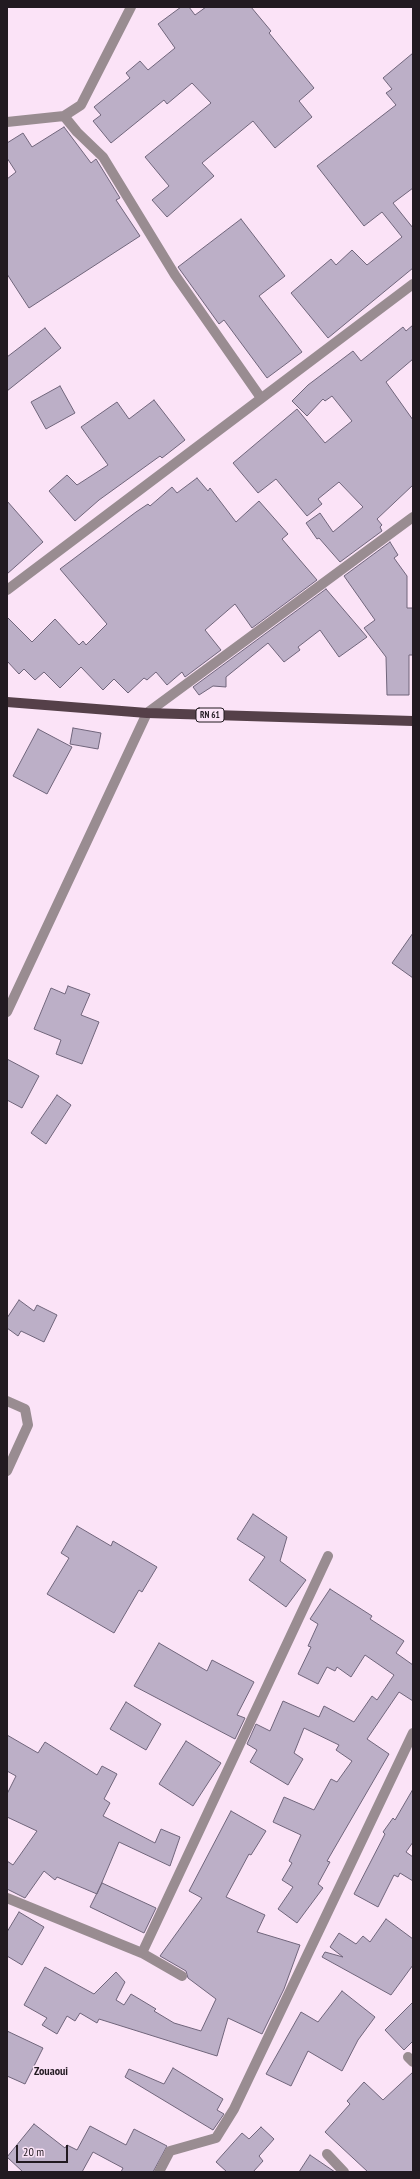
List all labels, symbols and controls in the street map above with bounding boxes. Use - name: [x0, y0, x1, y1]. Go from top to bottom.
- road number: RN 61: [196, 708, 224, 722]
- district label: Zouaoui: [34, 2065, 68, 2079]
- scale bar: [18, 2137, 70, 2163]
- text: 20 m: [23, 2144, 44, 2159]

